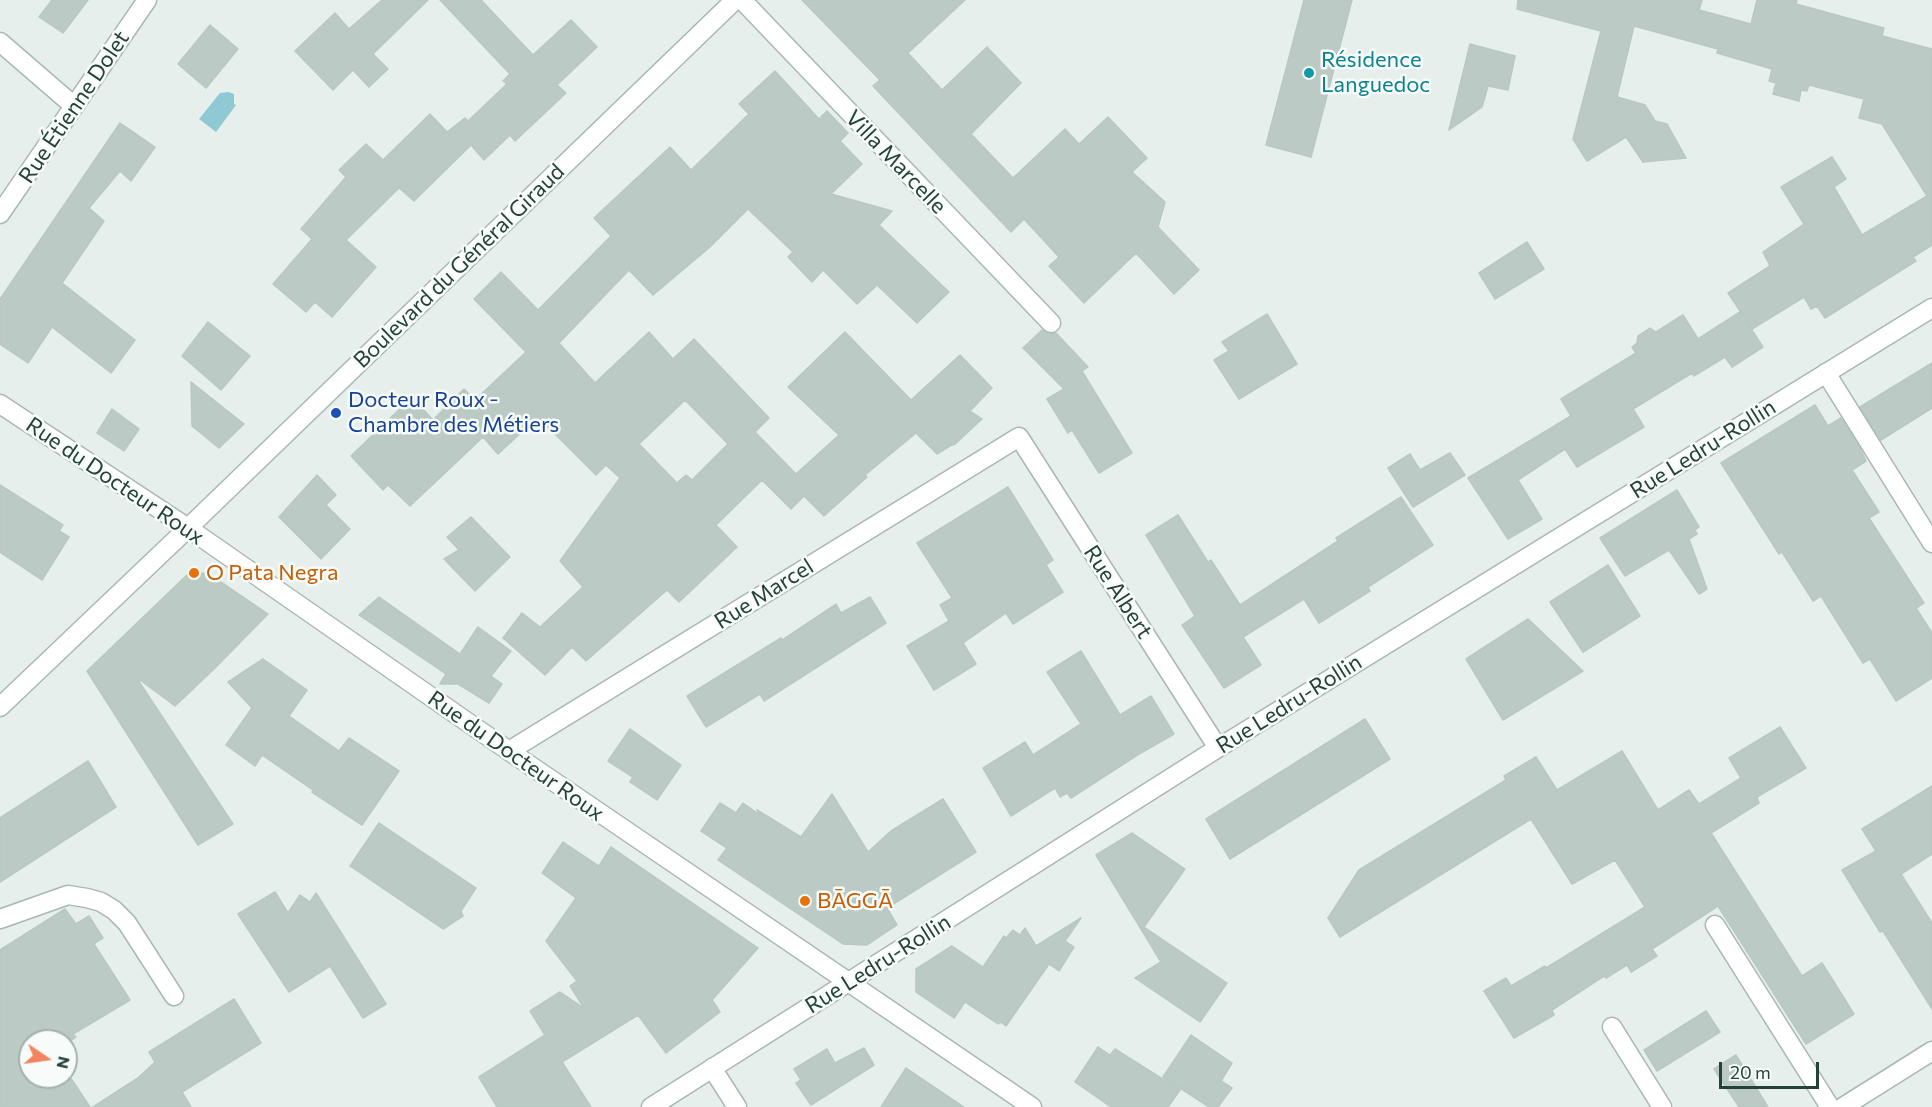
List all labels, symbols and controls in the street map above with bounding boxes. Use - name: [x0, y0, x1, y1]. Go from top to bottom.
- street label: Rue Étienne Dolet: [13, 26, 135, 188]
- place label: Résidence Languedoc: [1321, 47, 1430, 98]
- marker: Résidence Languedoc: [1302, 66, 1316, 80]
- street label: Villa Marcelle: [840, 105, 952, 219]
- street label: Boulevard du Général Giraud: [348, 158, 570, 374]
- place label: Docteur Roux - Chambre des Métiers: [348, 387, 559, 439]
- street label: Rue Ledru-Rollin: [1625, 394, 1781, 504]
- marker: Docteur Roux - Chambre des Métiers: [329, 406, 343, 420]
- street label: Rue du Docteur Roux: [21, 412, 209, 550]
- street label: Rue Albert: [1078, 540, 1158, 644]
- street label: Rue Marcel: [710, 553, 818, 635]
- place label: O Pata Negra: [206, 560, 338, 586]
- marker: O Pata Negra: [187, 566, 201, 580]
- street label: Rue Ledru-Rollin: [1211, 649, 1367, 759]
- street label: Rue du Docteur Roux: [423, 685, 609, 827]
- place label: BĀGGĀ: [817, 888, 893, 914]
- marker: BĀGGĀ: [798, 894, 812, 908]
- street label: Rue Ledru-Rollin: [800, 909, 956, 1019]
- north arrow: [18, 1029, 78, 1089]
- scale bar: [1722, 1050, 1822, 1088]
- text: N: [53, 1055, 75, 1071]
- text: 20 m: [1730, 1061, 1771, 1083]

